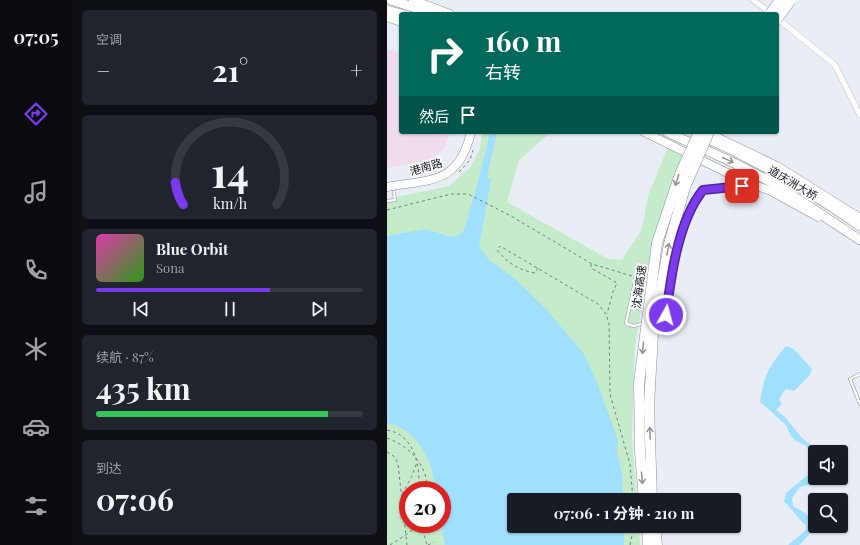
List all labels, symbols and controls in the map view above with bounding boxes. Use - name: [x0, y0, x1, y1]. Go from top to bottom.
- text: 160 m: [485, 22, 561, 59]
- text: 07:05: [14, 25, 58, 49]
- icon: right: [419, 28, 471, 80]
- text: 空调: [96, 30, 122, 47]
- text: 21°: [212, 50, 248, 90]
- text: −: [96, 55, 110, 85]
- text: +: [350, 55, 363, 85]
- text: 右转: [485, 60, 521, 84]
- icon: directions: [22, 100, 50, 128]
- icon: arrive: [457, 104, 479, 126]
- text: 然后: [419, 106, 449, 126]
- text: 14: [211, 143, 248, 198]
- street label: 港南路: [408, 155, 444, 178]
- one-way arrow: [722, 157, 734, 164]
- street label: 道庆洲大桥: [766, 162, 821, 203]
- pin: [725, 169, 759, 203]
- one-way arrow: [673, 174, 681, 186]
- icon: arrive: [731, 175, 753, 197]
- icon: music: [22, 178, 50, 206]
- text: km/h: [212, 194, 247, 213]
- text: Blue Orbit: [156, 239, 228, 259]
- one-way arrow: [665, 242, 673, 255]
- icon: phone: [22, 256, 50, 284]
- text: Sona: [156, 259, 184, 276]
- street label: 沈海高速: [628, 264, 649, 310]
- position arrow: [645, 294, 687, 336]
- icon: previous: [130, 298, 152, 320]
- icon: pause: [219, 298, 241, 320]
- icon: next: [308, 298, 330, 320]
- icon: climate: [22, 335, 50, 363]
- one-way arrow: [639, 341, 647, 354]
- text: 续航 · 87%: [96, 348, 154, 365]
- text: 435 km: [96, 368, 191, 408]
- icon: car: [22, 413, 50, 441]
- one-way arrow: [646, 427, 654, 440]
- map controls: [808, 445, 848, 533]
- button: sound: [808, 445, 848, 485]
- text: 到达: [96, 459, 122, 476]
- one-way arrow: [639, 471, 646, 484]
- text: 07:06: [96, 479, 174, 519]
- speed limit sign: 20: [399, 481, 451, 533]
- icon: filters: [22, 492, 50, 520]
- button: search: [808, 493, 848, 533]
- text: 07:06 · 1 分钟 · 210 m: [554, 503, 694, 523]

